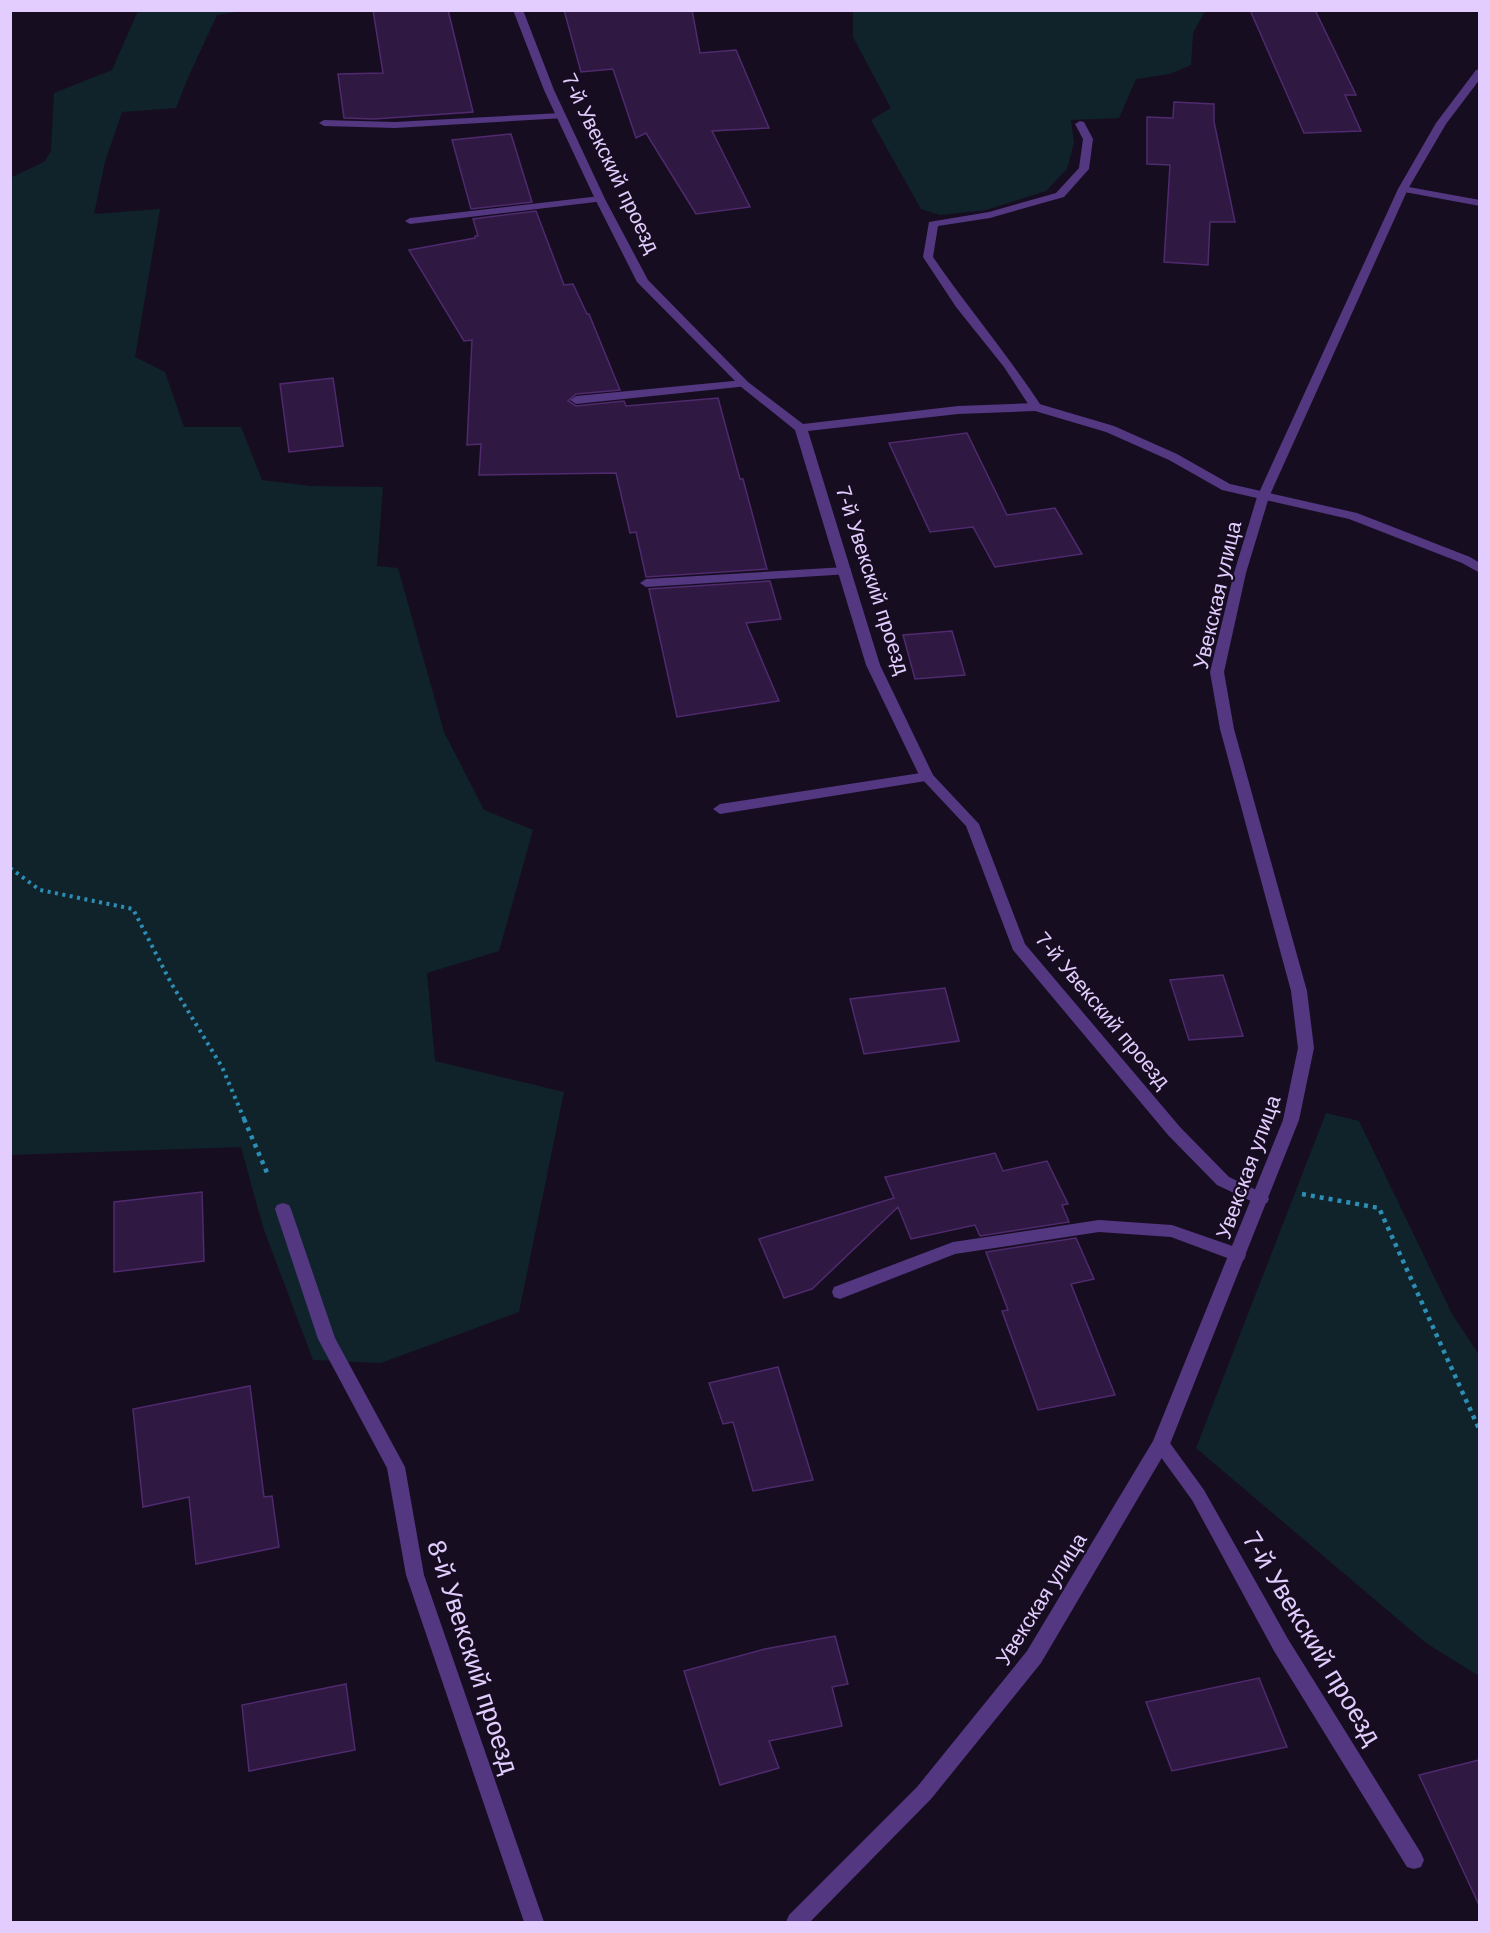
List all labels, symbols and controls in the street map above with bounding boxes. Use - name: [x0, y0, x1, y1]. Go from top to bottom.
- street label: 7-й Увекский проезд: [558, 70, 664, 256]
- street label: 7-й Увекский проезд: [832, 483, 914, 677]
- street label: Увекская улица: [1189, 519, 1245, 671]
- street label: 7-й Увекский проезд: [1031, 927, 1175, 1093]
- street label: Увекская улица: [1211, 1092, 1285, 1242]
- street label: 7-й Увекский проезд: [1236, 1526, 1388, 1750]
- street label: Увекская улица: [991, 1529, 1091, 1669]
- street label: 8-й Увекский проезд: [421, 1537, 525, 1777]

